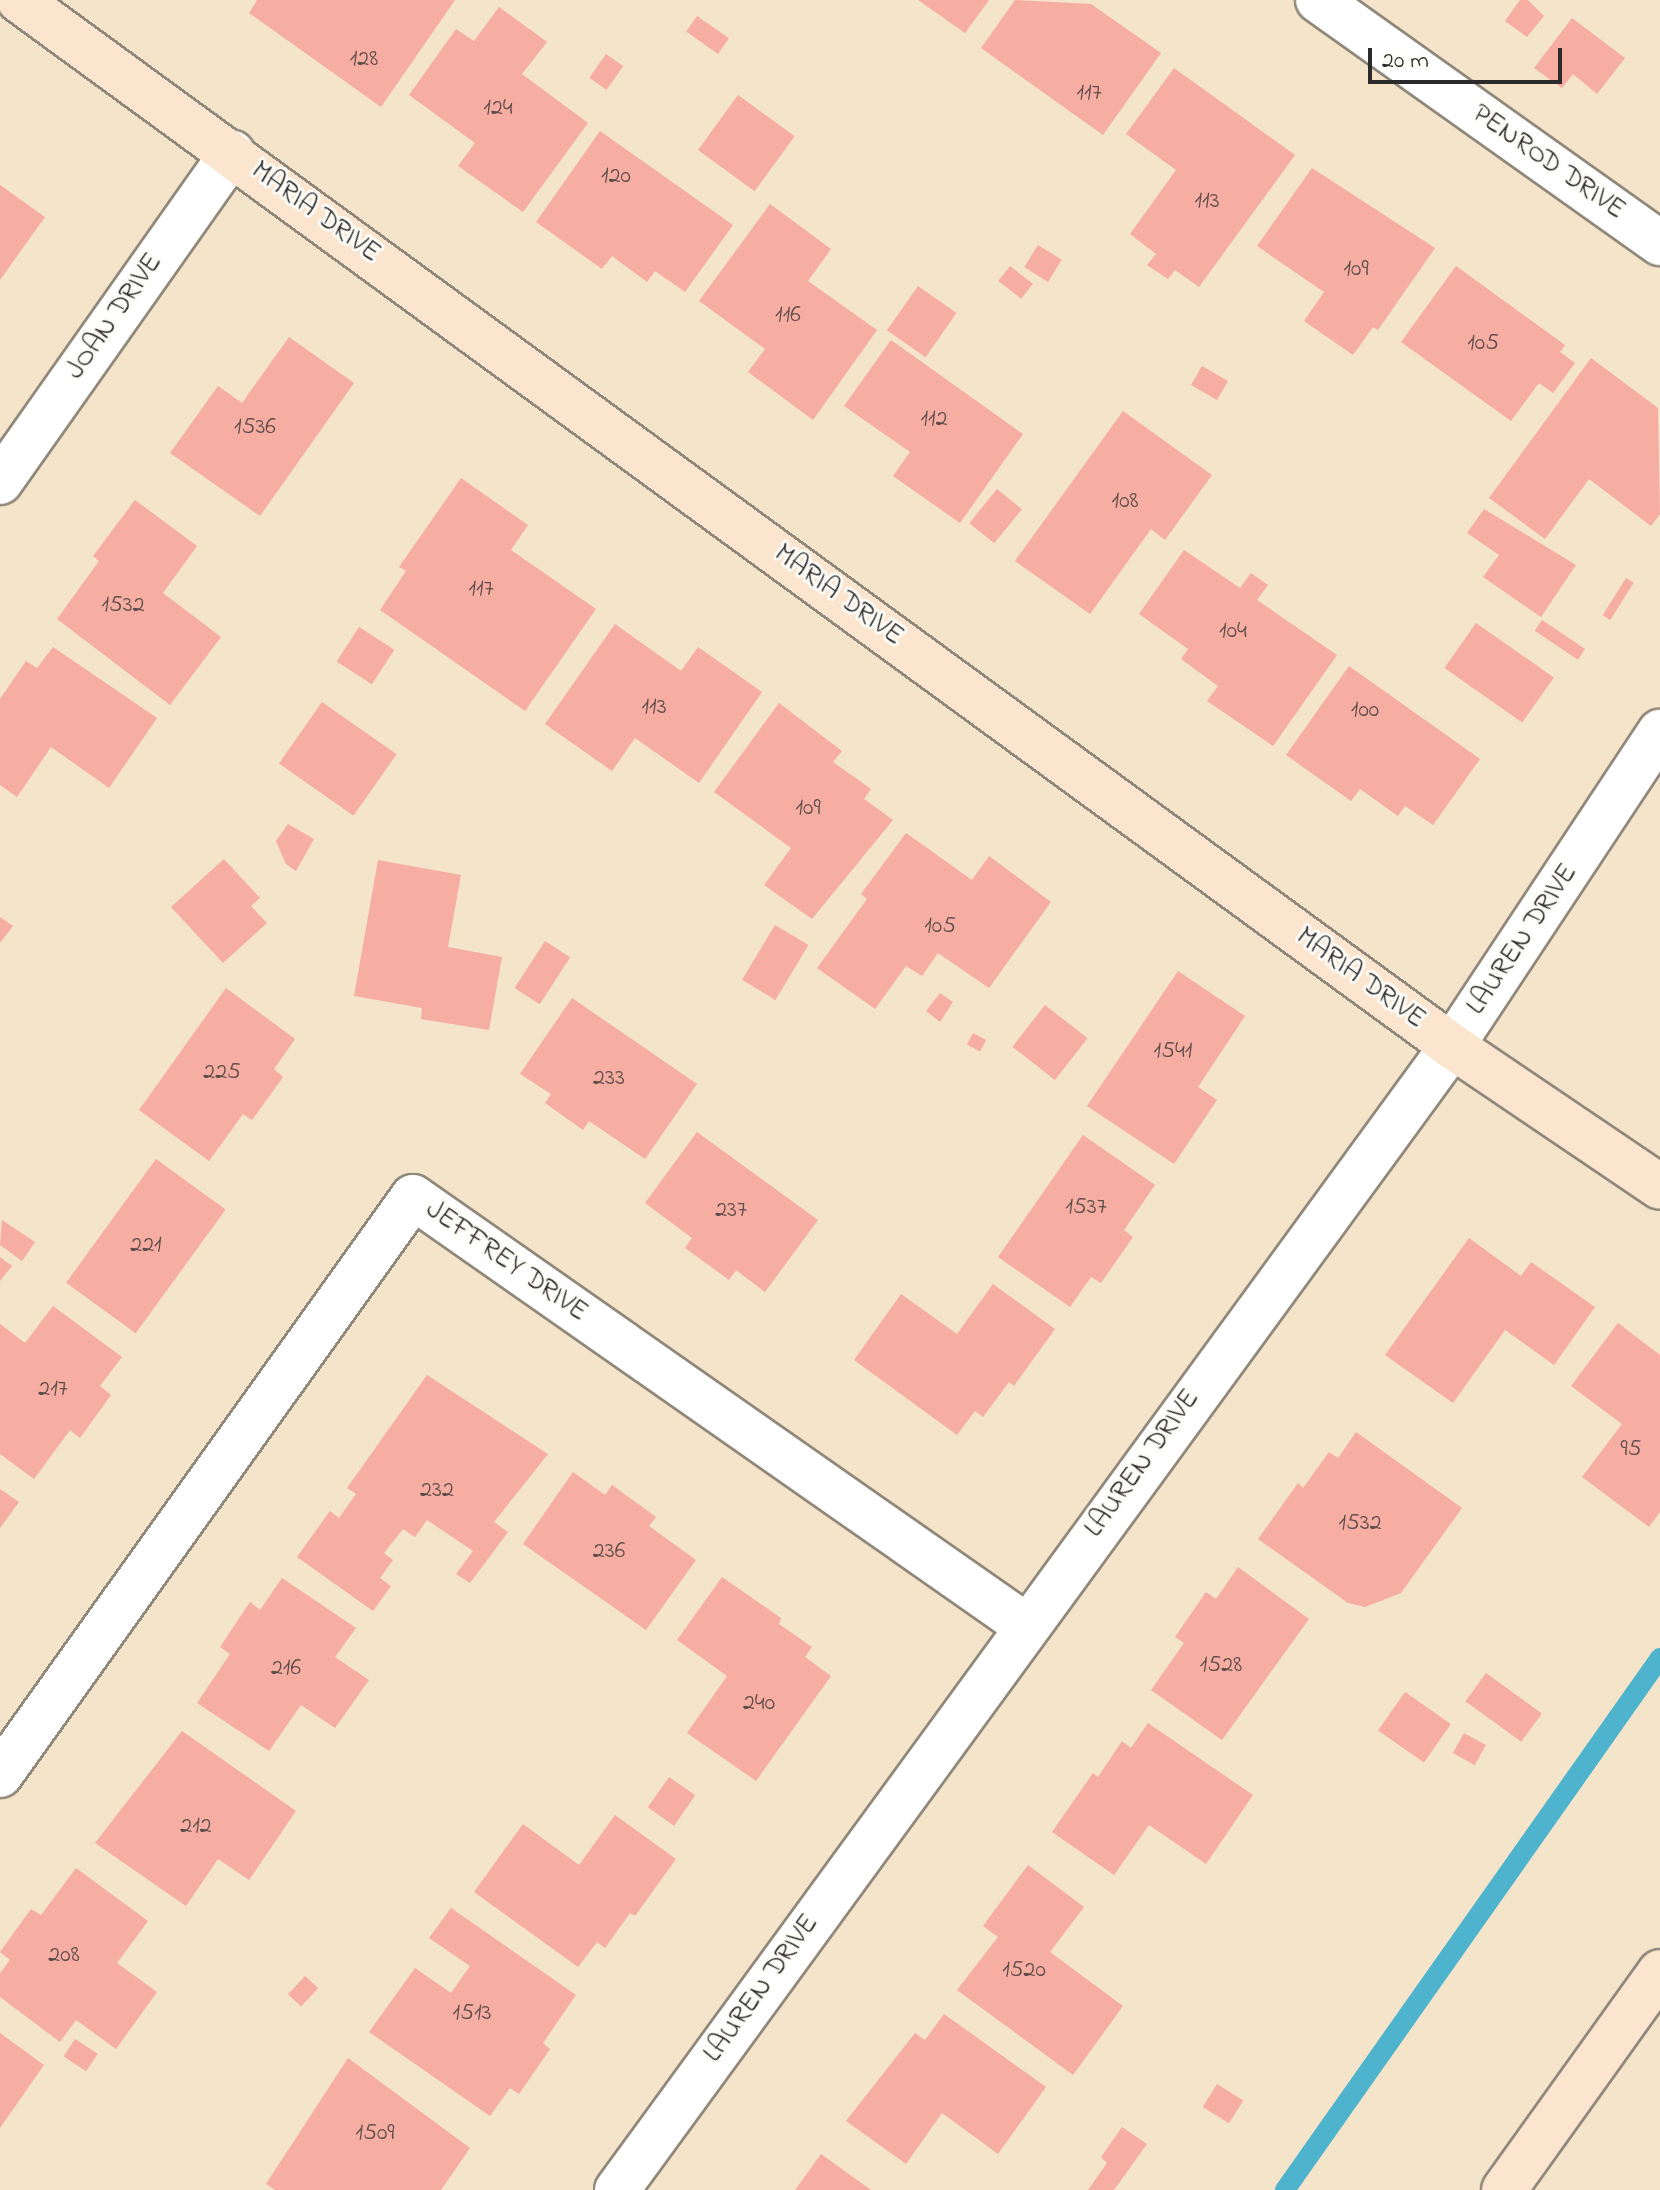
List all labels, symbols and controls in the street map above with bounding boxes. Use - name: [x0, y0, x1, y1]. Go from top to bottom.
- scale bar: [1372, 32, 1566, 82]
- text: 20 m: [1382, 44, 1429, 79]
- house number: 128: [350, 46, 378, 74]
- house number: 117: [1076, 80, 1102, 108]
- house number: 124: [483, 95, 513, 123]
- street label: PENROD DRIVE: [1465, 98, 1631, 228]
- street label: MARIA DRIVE: [244, 155, 386, 271]
- house number: 120: [601, 163, 631, 191]
- house number: 113: [1194, 188, 1220, 216]
- street label: JOAN DRIVE: [59, 247, 171, 387]
- house number: 109: [1343, 256, 1369, 284]
- house number: 116: [775, 302, 801, 330]
- house number: 105: [1467, 330, 1499, 358]
- house number: 112: [920, 406, 948, 434]
- house number: 1536: [234, 414, 276, 442]
- house number: 108: [1112, 488, 1138, 516]
- street label: MARIA DRIVE: [767, 538, 909, 654]
- house number: 117: [468, 576, 494, 604]
- house number: 1532: [101, 592, 145, 620]
- house number: 104: [1219, 618, 1247, 646]
- house number: 113: [641, 694, 667, 722]
- house number: 100: [1351, 697, 1379, 725]
- house number: 109: [795, 795, 821, 823]
- street label: LAUREN DRIVE: [1460, 858, 1586, 1022]
- house number: 105: [924, 913, 956, 941]
- street label: MARIA DRIVE: [1289, 921, 1431, 1037]
- house number: 1541: [1154, 1038, 1192, 1066]
- house number: 225: [203, 1059, 241, 1087]
- house number: 233: [593, 1065, 625, 1093]
- street label: JEFFREY DRIVE: [418, 1194, 594, 1330]
- house number: 1537: [1065, 1194, 1107, 1222]
- house number: 237: [715, 1197, 747, 1225]
- house number: 221: [130, 1232, 162, 1260]
- house number: 217: [38, 1376, 68, 1404]
- street label: LAUREN DRIVE: [1078, 1383, 1208, 1545]
- house number: 95: [1621, 1436, 1641, 1464]
- house number: 232: [420, 1477, 454, 1505]
- house number: 1532: [1338, 1510, 1382, 1538]
- house number: 236: [593, 1538, 625, 1566]
- house number: 1528: [1200, 1652, 1242, 1680]
- house number: 216: [271, 1655, 301, 1683]
- house number: 240: [743, 1690, 775, 1718]
- house number: 212: [180, 1813, 212, 1841]
- street label: LAUREN DRIVE: [697, 1908, 827, 2070]
- house number: 208: [48, 1942, 80, 1970]
- house number: 1520: [1002, 1957, 1046, 1985]
- house number: 1513: [453, 2000, 491, 2028]
- house number: 1509: [356, 2120, 394, 2148]

